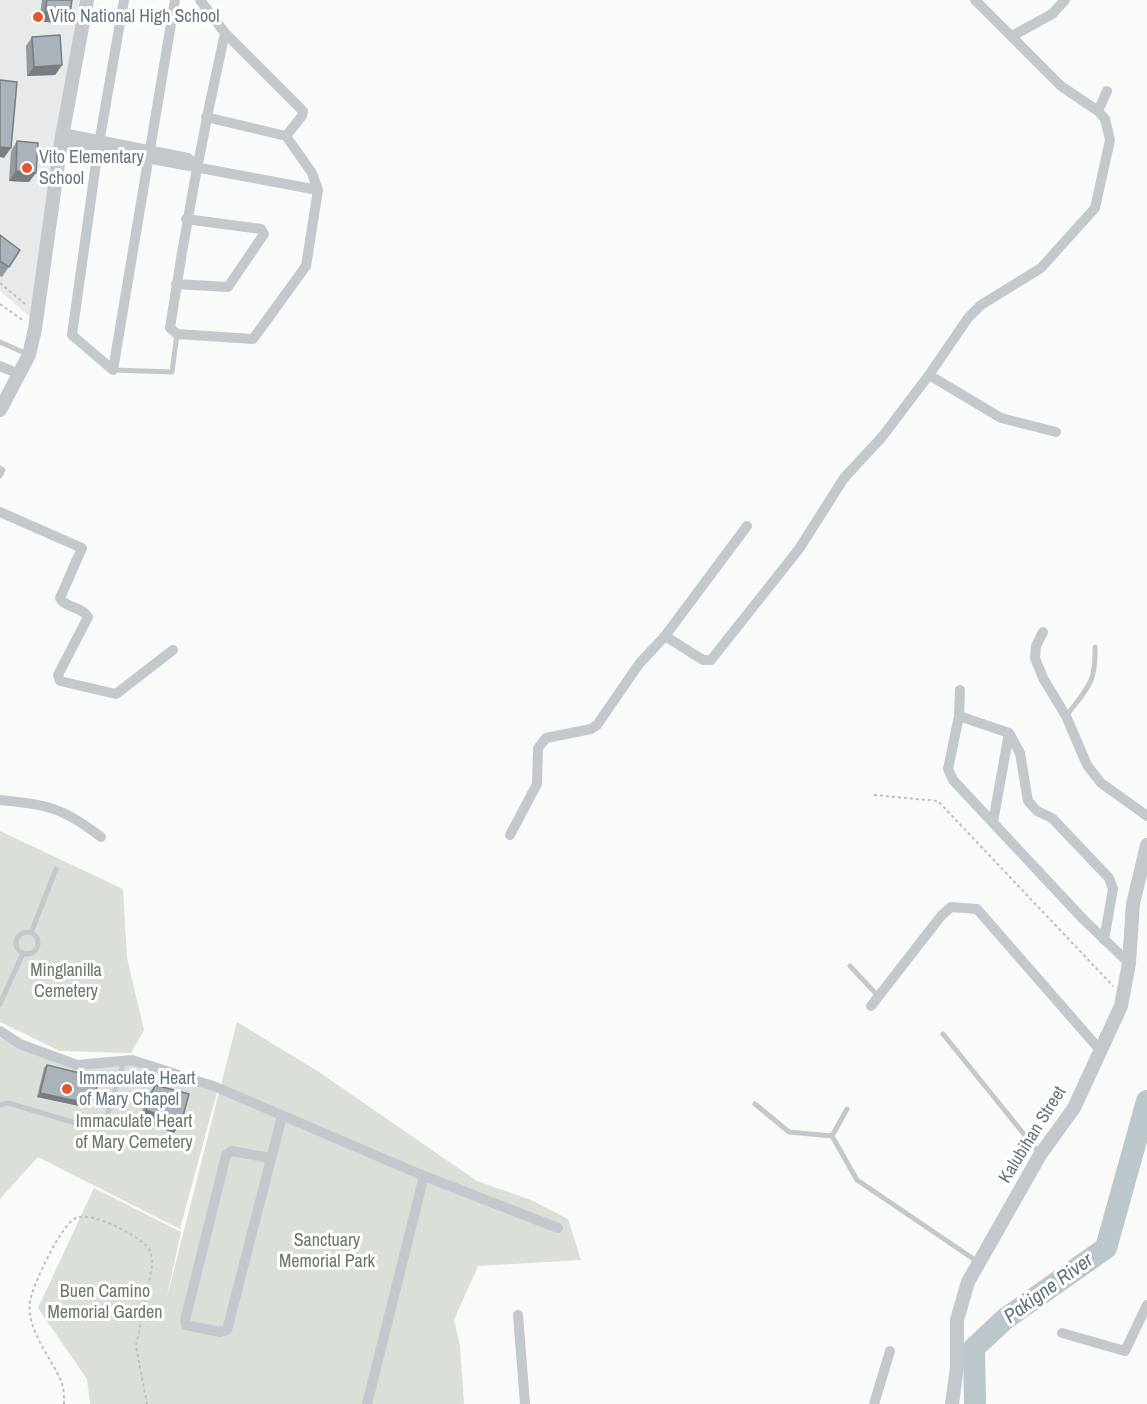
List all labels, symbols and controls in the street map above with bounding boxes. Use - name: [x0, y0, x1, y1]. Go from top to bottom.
- place label: Vito National High School: [50, 6, 220, 28]
- marker: Vito National High School: [31, 10, 45, 24]
- place label: Vito Elementary School: [39, 147, 144, 190]
- marker: Vito Elementary School: [20, 161, 34, 175]
- park label: Minglanilla Cemetery: [30, 960, 102, 1002]
- place label: Immaculate Heart of Mary Chapel: [79, 1068, 195, 1110]
- marker: Immaculate Heart of Mary Chapel: [60, 1082, 74, 1096]
- street label: Kalubihan Street: [995, 1083, 1071, 1187]
- park label: Immaculate Heart of Mary Cemetery: [75, 1111, 193, 1154]
- park label: Sanctuary Memorial Park: [279, 1230, 375, 1272]
- water label: Pakigne River: [1000, 1249, 1098, 1329]
- park label: Buen Camino Memorial Garden: [48, 1281, 162, 1324]

